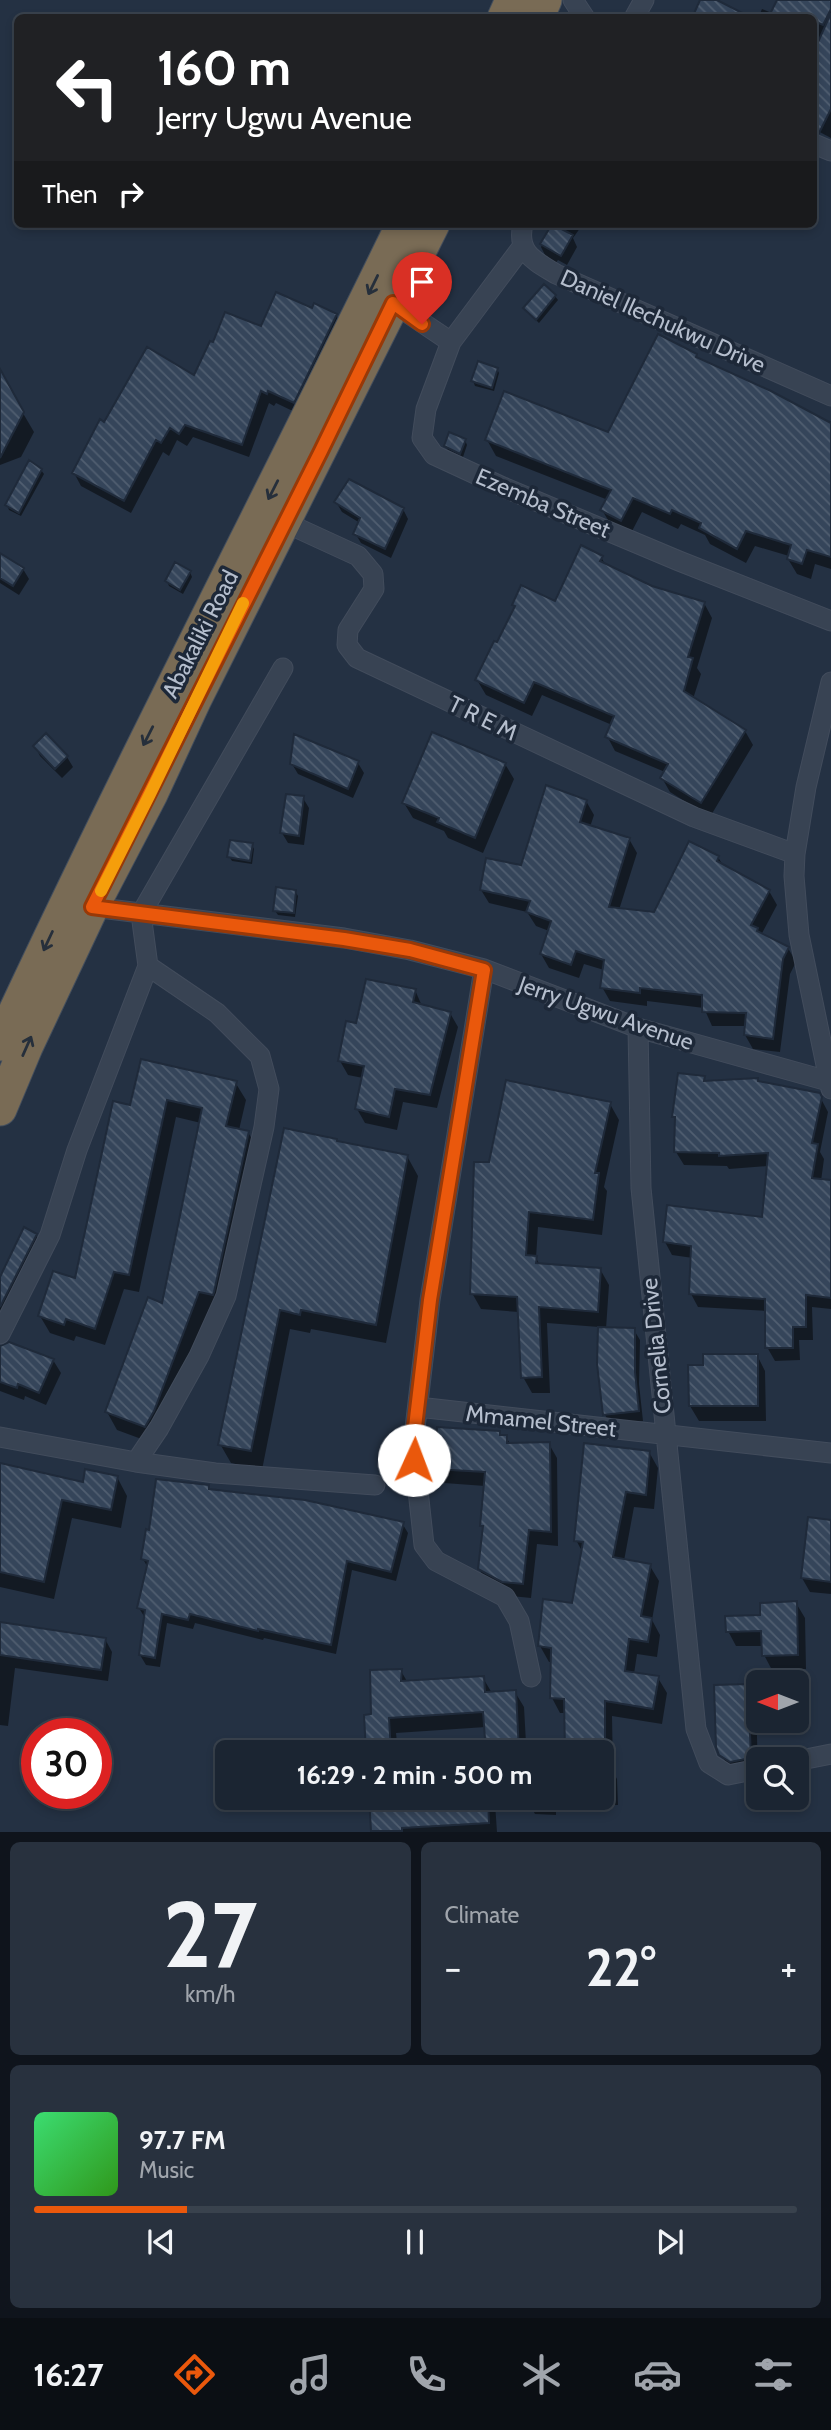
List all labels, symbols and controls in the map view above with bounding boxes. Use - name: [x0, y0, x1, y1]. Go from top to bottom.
- text: 160 m: [157, 38, 291, 97]
- icon: left: [42, 42, 133, 133]
- text: Jerry Ugwu Avenue: [157, 98, 412, 137]
- icon: right: [112, 175, 150, 213]
- text: Then: [42, 178, 98, 210]
- pin: [392, 252, 452, 324]
- icon: arrive: [403, 263, 441, 301]
- street label: Daniel Ilechukwu Drive: [556, 263, 770, 379]
- one-way arrow: [366, 274, 380, 295]
- street label: Ezemba Street: [472, 462, 615, 544]
- one-way arrow: [265, 479, 279, 499]
- street label: Abakaliki Road: [156, 565, 244, 703]
- street label: T R E M: [444, 689, 522, 747]
- one-way arrow: [141, 725, 155, 746]
- one-way arrow: [41, 929, 54, 951]
- street label: Jerry Ugwu Avenue: [514, 970, 697, 1056]
- one-way arrow: [21, 1036, 34, 1058]
- street label: Cornelia Drive: [635, 1276, 677, 1415]
- street label: Mmamel Street: [464, 1399, 618, 1443]
- position arrow: [377, 1423, 451, 1497]
- north arrow: [746, 1670, 808, 1732]
- map controls: [746, 1670, 809, 1810]
- speed limit sign: 30: [21, 1718, 112, 1809]
- button: search: [746, 1747, 809, 1810]
- text: 16:29 · 2 min · 500 m: [297, 1759, 532, 1791]
- text: 27: [163, 1879, 258, 1990]
- text: Climate: [445, 1901, 519, 1929]
- text: 22°: [586, 1936, 656, 1999]
- text: −: [445, 1944, 461, 1991]
- text: +: [780, 1944, 797, 1991]
- text: km/h: [185, 1980, 235, 2008]
- text: 97.7 FM: [139, 2124, 226, 2156]
- text: Music: [139, 2156, 194, 2184]
- icon: previous: [142, 2223, 180, 2261]
- icon: pause: [396, 2223, 434, 2261]
- icon: next: [651, 2223, 689, 2261]
- icon: directions: [170, 2350, 219, 2399]
- icon: music: [286, 2350, 335, 2399]
- icon: phone: [402, 2350, 451, 2399]
- icon: climate: [517, 2350, 566, 2399]
- icon: car: [633, 2350, 682, 2399]
- icon: filters: [749, 2350, 798, 2399]
- text: 16:27: [33, 2355, 104, 2394]

